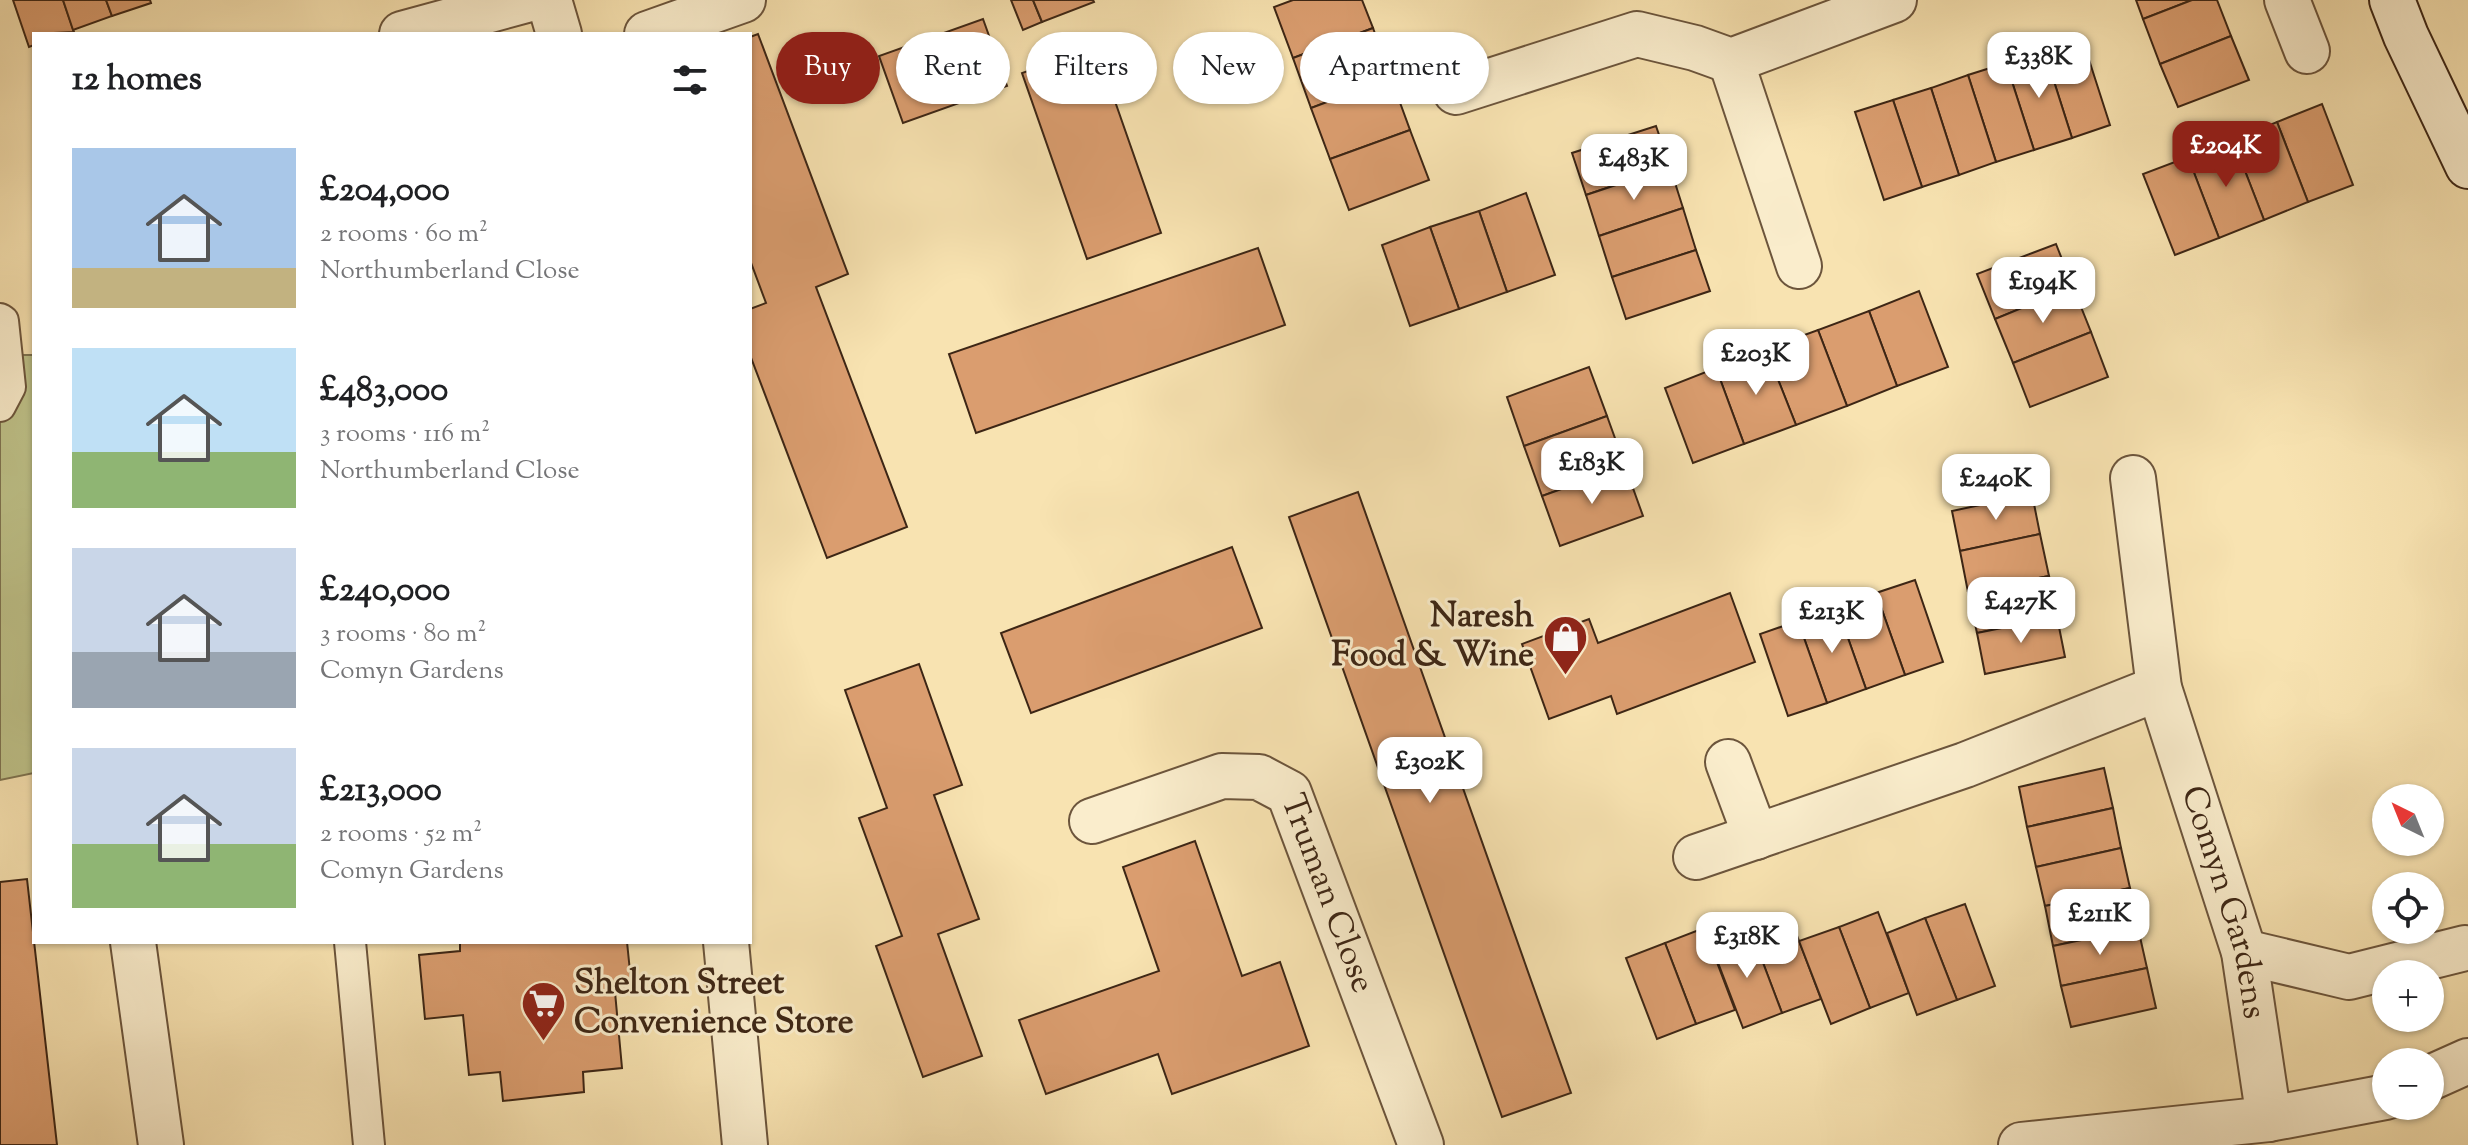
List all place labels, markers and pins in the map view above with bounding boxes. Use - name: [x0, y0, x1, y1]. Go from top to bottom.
- pin: £338K: [1983, 32, 2095, 100]
- pin: £204K: [2170, 121, 2282, 189]
- pin: £483K: [1578, 134, 1690, 202]
- pin: £194K: [1987, 257, 2099, 325]
- pin: £203K: [1700, 329, 1812, 397]
- pin: £183K: [1536, 438, 1648, 506]
- pin: £240K: [1940, 454, 2052, 522]
- pin: £427K: [1965, 577, 2077, 645]
- pin: £213K: [1776, 587, 1888, 655]
- place label: Naresh Food & Wine: [1332, 593, 1534, 681]
- shop icon: Naresh Food & Wine: [1541, 613, 1589, 676]
- pin: £302K: [1374, 737, 1486, 805]
- pin: £211K: [2044, 889, 2156, 957]
- pin: £318K: [1691, 912, 1803, 980]
- place label: Shelton Street Convenience Store: [574, 960, 854, 1048]
- supermarket icon: Shelton Street Convenience Store: [519, 980, 567, 1043]

